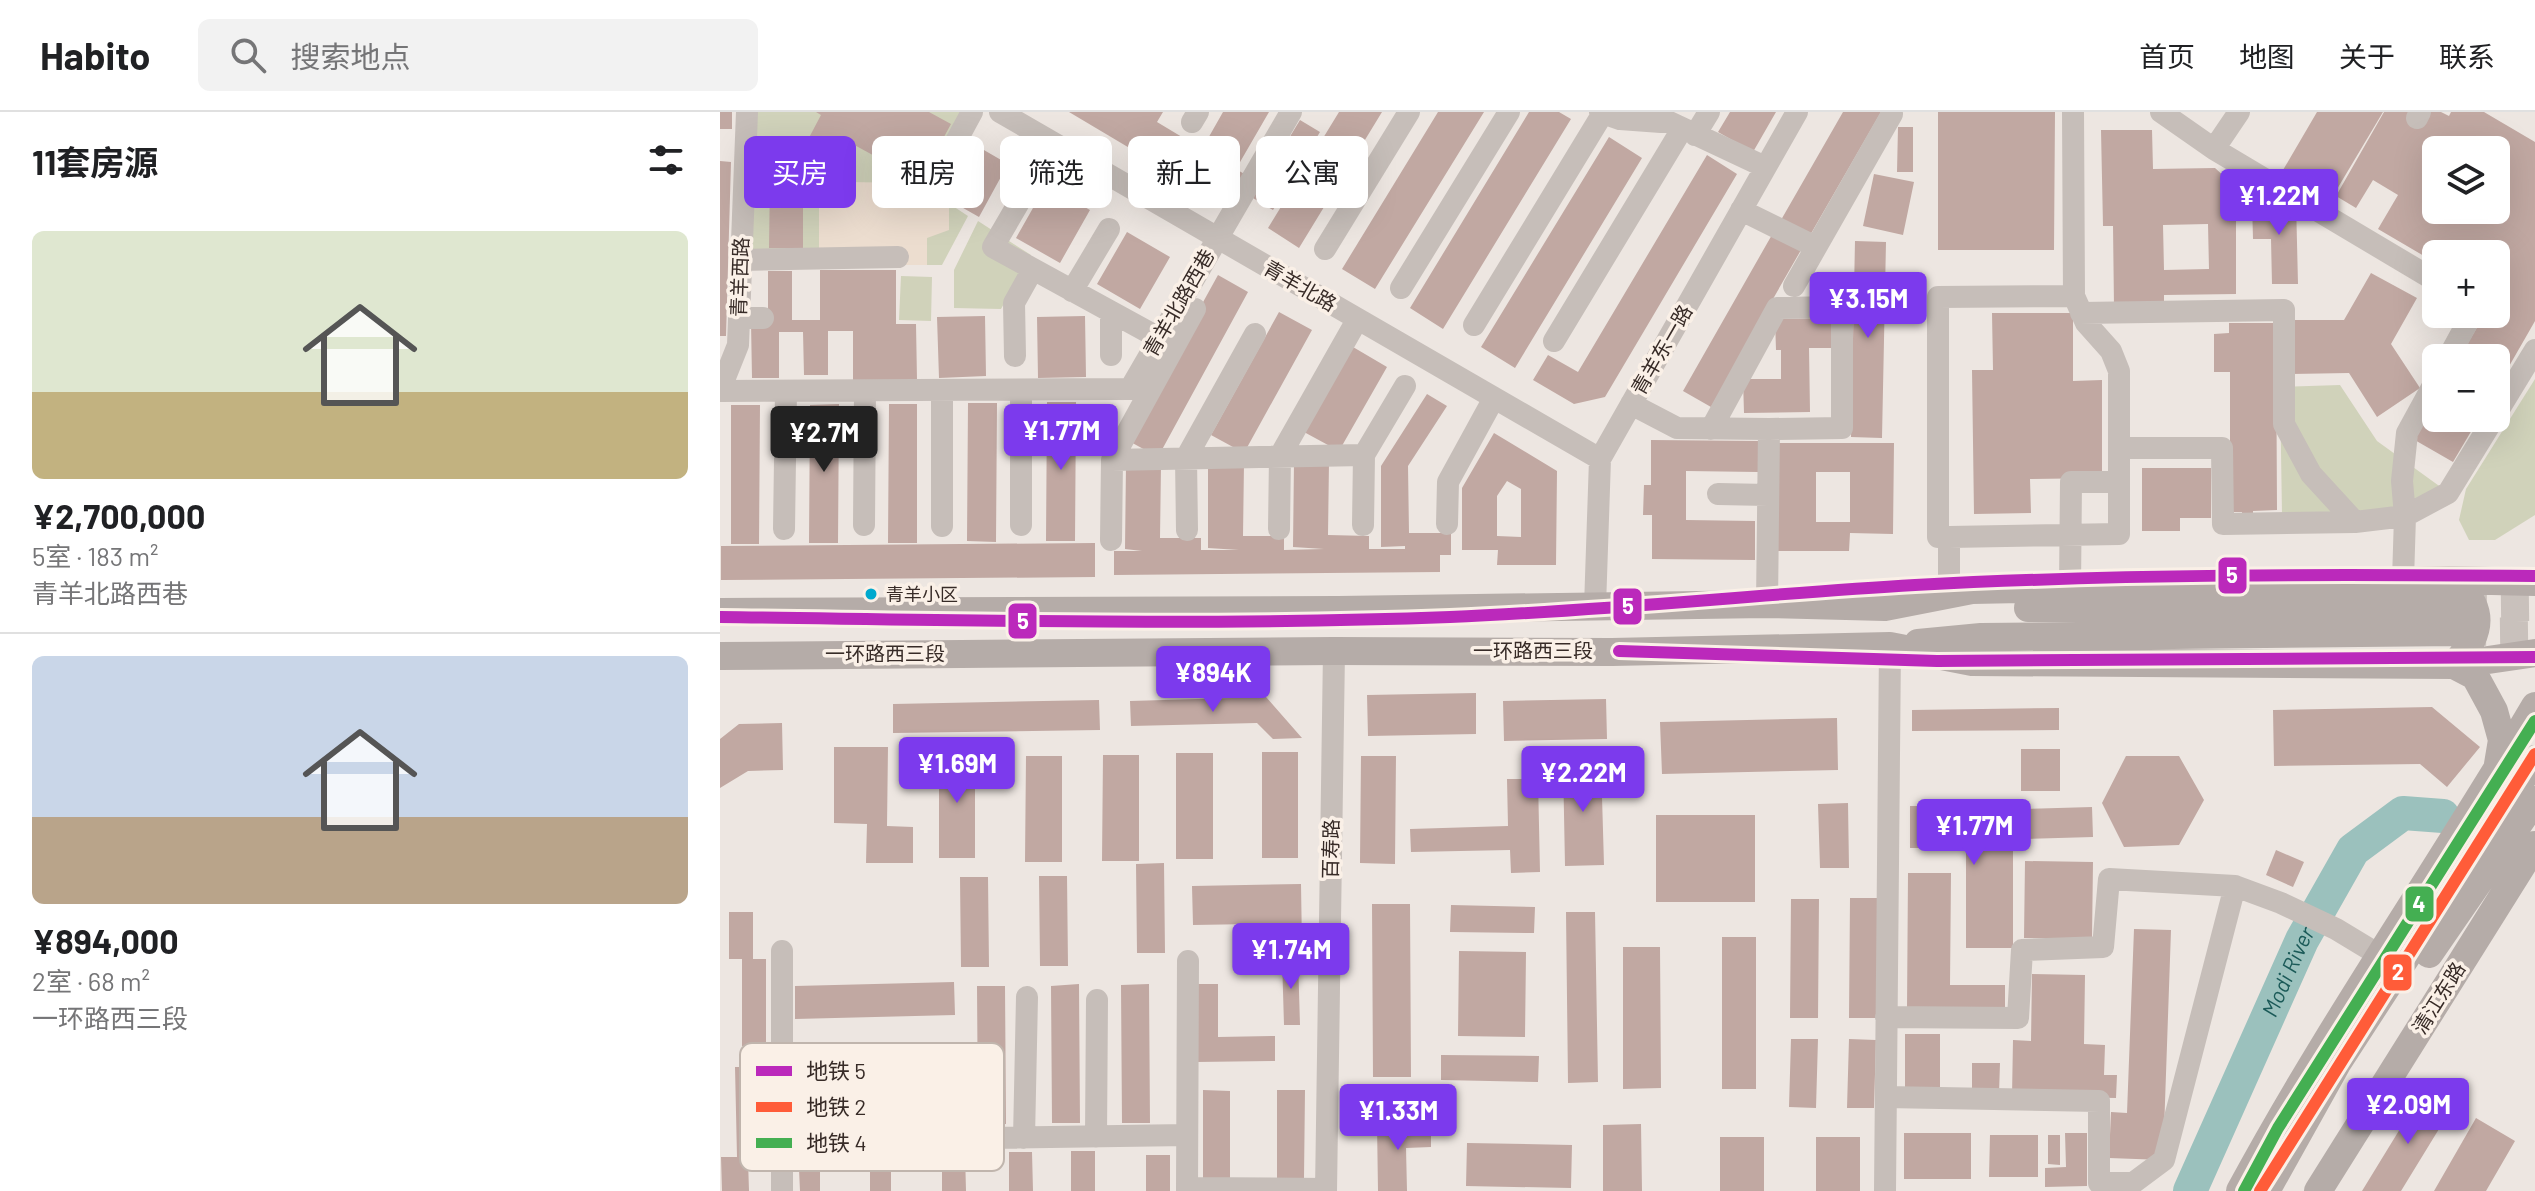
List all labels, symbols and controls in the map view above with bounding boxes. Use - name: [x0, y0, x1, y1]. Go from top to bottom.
- search box: [198, 19, 758, 91]
- text: Habito: [40, 32, 150, 78]
- icon: search: [226, 33, 270, 77]
- text: 搜索地点: [290, 38, 410, 74]
- text: 首页: [2139, 39, 2195, 73]
- text: 地图: [2239, 39, 2295, 73]
- text: 关于: [2339, 39, 2395, 73]
- text: 联系: [2439, 39, 2495, 73]
- chip: 买房: [744, 136, 856, 208]
- chip: 租房: [872, 136, 984, 208]
- chip: 筛选: [1000, 136, 1112, 208]
- chip: 新上: [1128, 136, 1240, 208]
- chip: 公寓: [1256, 136, 1368, 208]
- map controls: [2422, 136, 2510, 432]
- button: layers: [2422, 136, 2510, 224]
- icon: filters: [644, 138, 688, 182]
- text: 11套房源: [32, 141, 158, 182]
- pin: ¥1.22M: [2214, 169, 2344, 237]
- text: ¥1.22M: [2238, 179, 2320, 210]
- street label: 青羊西路: [726, 237, 752, 317]
- button: +: [2422, 240, 2510, 328]
- street label: 青羊北路西巷: [1138, 245, 1219, 360]
- street label: 青羊北路: [1260, 255, 1341, 316]
- pin: ¥3.15M: [1803, 272, 1933, 340]
- text: ¥3.15M: [1828, 282, 1908, 313]
- icon: home: [288, 283, 432, 427]
- street label: 青羊东一路: [1626, 300, 1697, 399]
- button: −: [2422, 344, 2510, 432]
- pin: ¥1.77M: [996, 404, 1126, 472]
- pin: ¥2.7M: [768, 406, 880, 474]
- text: ¥1.77M: [1022, 414, 1100, 445]
- text: ¥2.7M: [789, 416, 859, 447]
- text: ¥2,700,000: [32, 495, 205, 536]
- text: 5室 · 183 m²: [32, 540, 158, 571]
- line badge: 5: [2217, 556, 2248, 595]
- text: 5: [2226, 561, 2238, 587]
- text: 青羊北路西巷: [32, 577, 188, 608]
- place label: 青羊小区: [886, 583, 958, 605]
- marker: 青羊小区: [863, 586, 879, 602]
- line badge: 5: [1612, 587, 1643, 626]
- text: 5: [1622, 592, 1634, 618]
- line badge: 5: [1007, 602, 1038, 640]
- text: 5: [1017, 607, 1029, 633]
- street label: 一环路西三段: [1473, 638, 1593, 662]
- street label: 一环路西三段: [825, 641, 945, 665]
- pin: ¥894K: [1157, 646, 1269, 714]
- text: ¥894K: [1174, 656, 1252, 687]
- icon: home: [288, 708, 432, 852]
- pin: ¥1.69M: [892, 737, 1022, 805]
- pin: ¥2.22M: [1518, 746, 1648, 814]
- text: ¥1.69M: [917, 747, 997, 778]
- text: ¥2.22M: [1539, 756, 1627, 787]
- pin: ¥1.77M: [1909, 799, 2039, 867]
- text: ¥1.77M: [1935, 809, 2013, 840]
- street label: 百寿路: [1317, 819, 1343, 879]
- line badge: 4: [2404, 885, 2435, 923]
- text: 4: [2412, 890, 2426, 916]
- text: ¥894,000: [32, 920, 179, 961]
- water label: Modi River: [2255, 921, 2319, 1020]
- pin: ¥1.74M: [1226, 923, 1356, 991]
- text: ¥1.74M: [1250, 933, 1332, 964]
- line badge: 2: [2382, 953, 2413, 992]
- street label: 清江东路: [2407, 957, 2470, 1038]
- text: 2: [2392, 958, 2404, 984]
- text: 2室 · 68 m²: [32, 965, 150, 996]
- text: 一环路西三段: [32, 1002, 188, 1033]
- legend: [740, 1043, 1004, 1171]
- text: 地铁 5: [806, 1057, 866, 1083]
- pin: ¥2.09M: [2343, 1078, 2473, 1146]
- pin: ¥1.33M: [1333, 1084, 1463, 1152]
- text: ¥2.09M: [2365, 1088, 2451, 1119]
- text: 地铁 2: [806, 1093, 866, 1119]
- text: ¥1.33M: [1358, 1094, 1438, 1125]
- text: 地铁 4: [806, 1129, 867, 1155]

